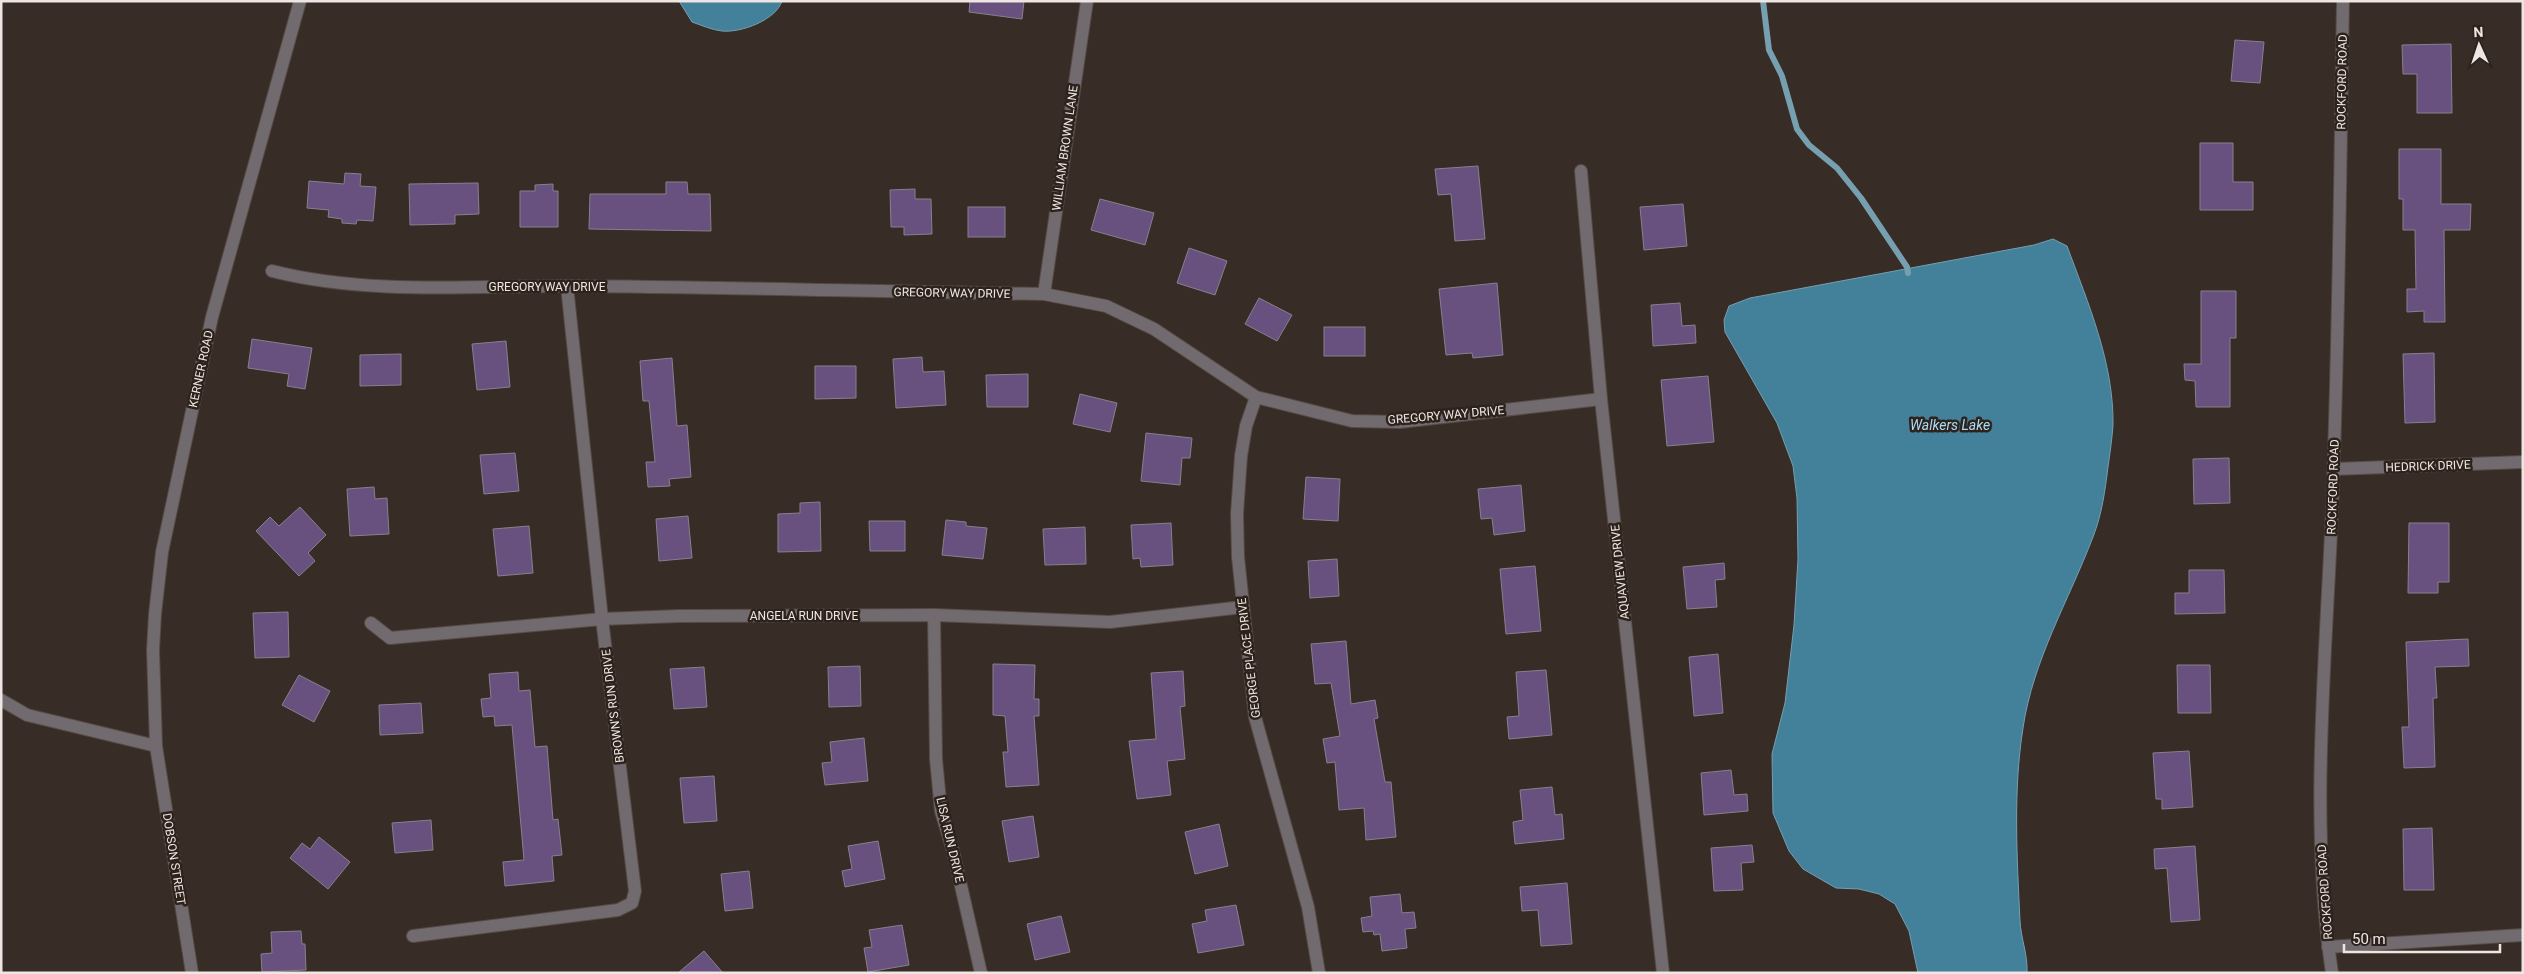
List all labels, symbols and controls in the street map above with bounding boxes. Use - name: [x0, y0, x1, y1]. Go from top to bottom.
- north arrow: [2454, 20, 2504, 70]
- text: N: [2473, 24, 2484, 40]
- street label: ROCKFORD ROAD: [2334, 34, 2350, 130]
- street label: WILLIAM BROWN LANE: [1049, 84, 1081, 212]
- street label: GREGORY WAY DRIVE: [489, 280, 606, 294]
- street label: GREGORY WAY DRIVE: [893, 285, 1011, 301]
- street label: KERNER ROAD: [186, 329, 216, 409]
- street label: GREGORY WAY DRIVE: [1387, 403, 1505, 427]
- water label: Walkers Lake: [1910, 417, 1990, 433]
- street label: ROCKFORD ROAD: [2324, 439, 2342, 535]
- street label: HEDRICK DRIVE: [2385, 458, 2471, 474]
- street label: AQUAVIEW DRIVE: [1608, 524, 1632, 620]
- street label: GEORGE PLACE DRIVE: [1235, 597, 1263, 719]
- street label: ANGELA RUN DRIVE: [750, 609, 858, 623]
- street label: BROWN'S RUN DRIVE: [599, 648, 627, 764]
- street label: LISA RUN DRIVE: [933, 796, 967, 884]
- street label: DOBSON STREET: [160, 812, 188, 906]
- street label: ROCKFORD ROAD: [2315, 844, 2335, 940]
- scale bar: [2344, 922, 2500, 954]
- text: 50 m: [2352, 930, 2386, 948]

